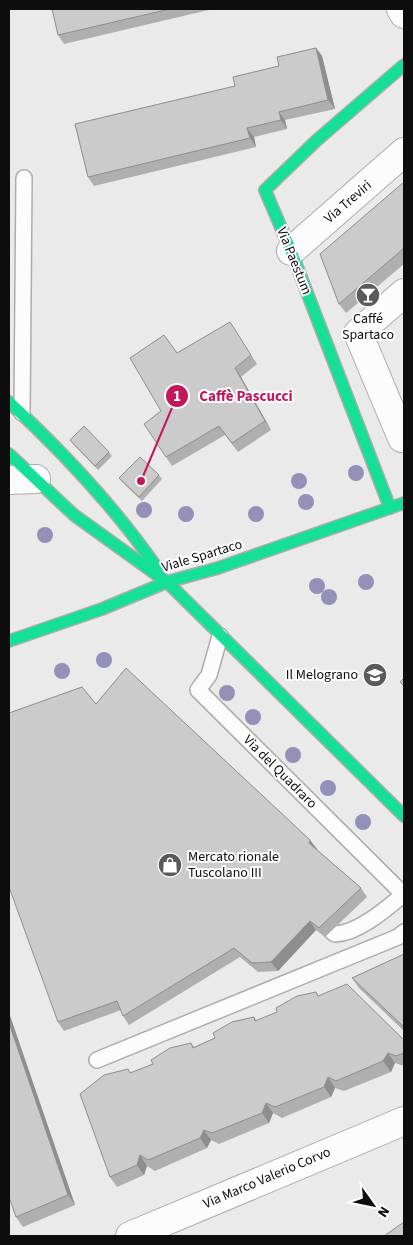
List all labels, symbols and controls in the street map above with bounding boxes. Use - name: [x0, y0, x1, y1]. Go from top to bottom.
- street label: Via Treviri: [320, 176, 376, 228]
- street label: Via Paestum: [271, 224, 317, 298]
- bar icon: Caffé Spartaco: [355, 282, 381, 308]
- place label: Caffé Spartaco: [342, 309, 394, 345]
- callout: Caffè Pascucci: [164, 381, 303, 411]
- text: 1: [173, 386, 181, 407]
- text: Caffè Pascucci: [199, 386, 293, 407]
- street label: Viale Spartaco: [159, 534, 245, 578]
- school or university icon: Il Melograno: [362, 662, 388, 688]
- place label: Il Melograno: [286, 665, 358, 685]
- street label: Via del Quadraro: [239, 731, 321, 813]
- place label: Mercato rionale Tuscolano III: [188, 847, 279, 883]
- shop icon: Mercato rionale Tuscolano III: [157, 852, 183, 878]
- street label: Via Marco Valerio Corvo: [200, 1142, 334, 1214]
- north arrow: [348, 1180, 398, 1230]
- text: N: [372, 1202, 394, 1221]

